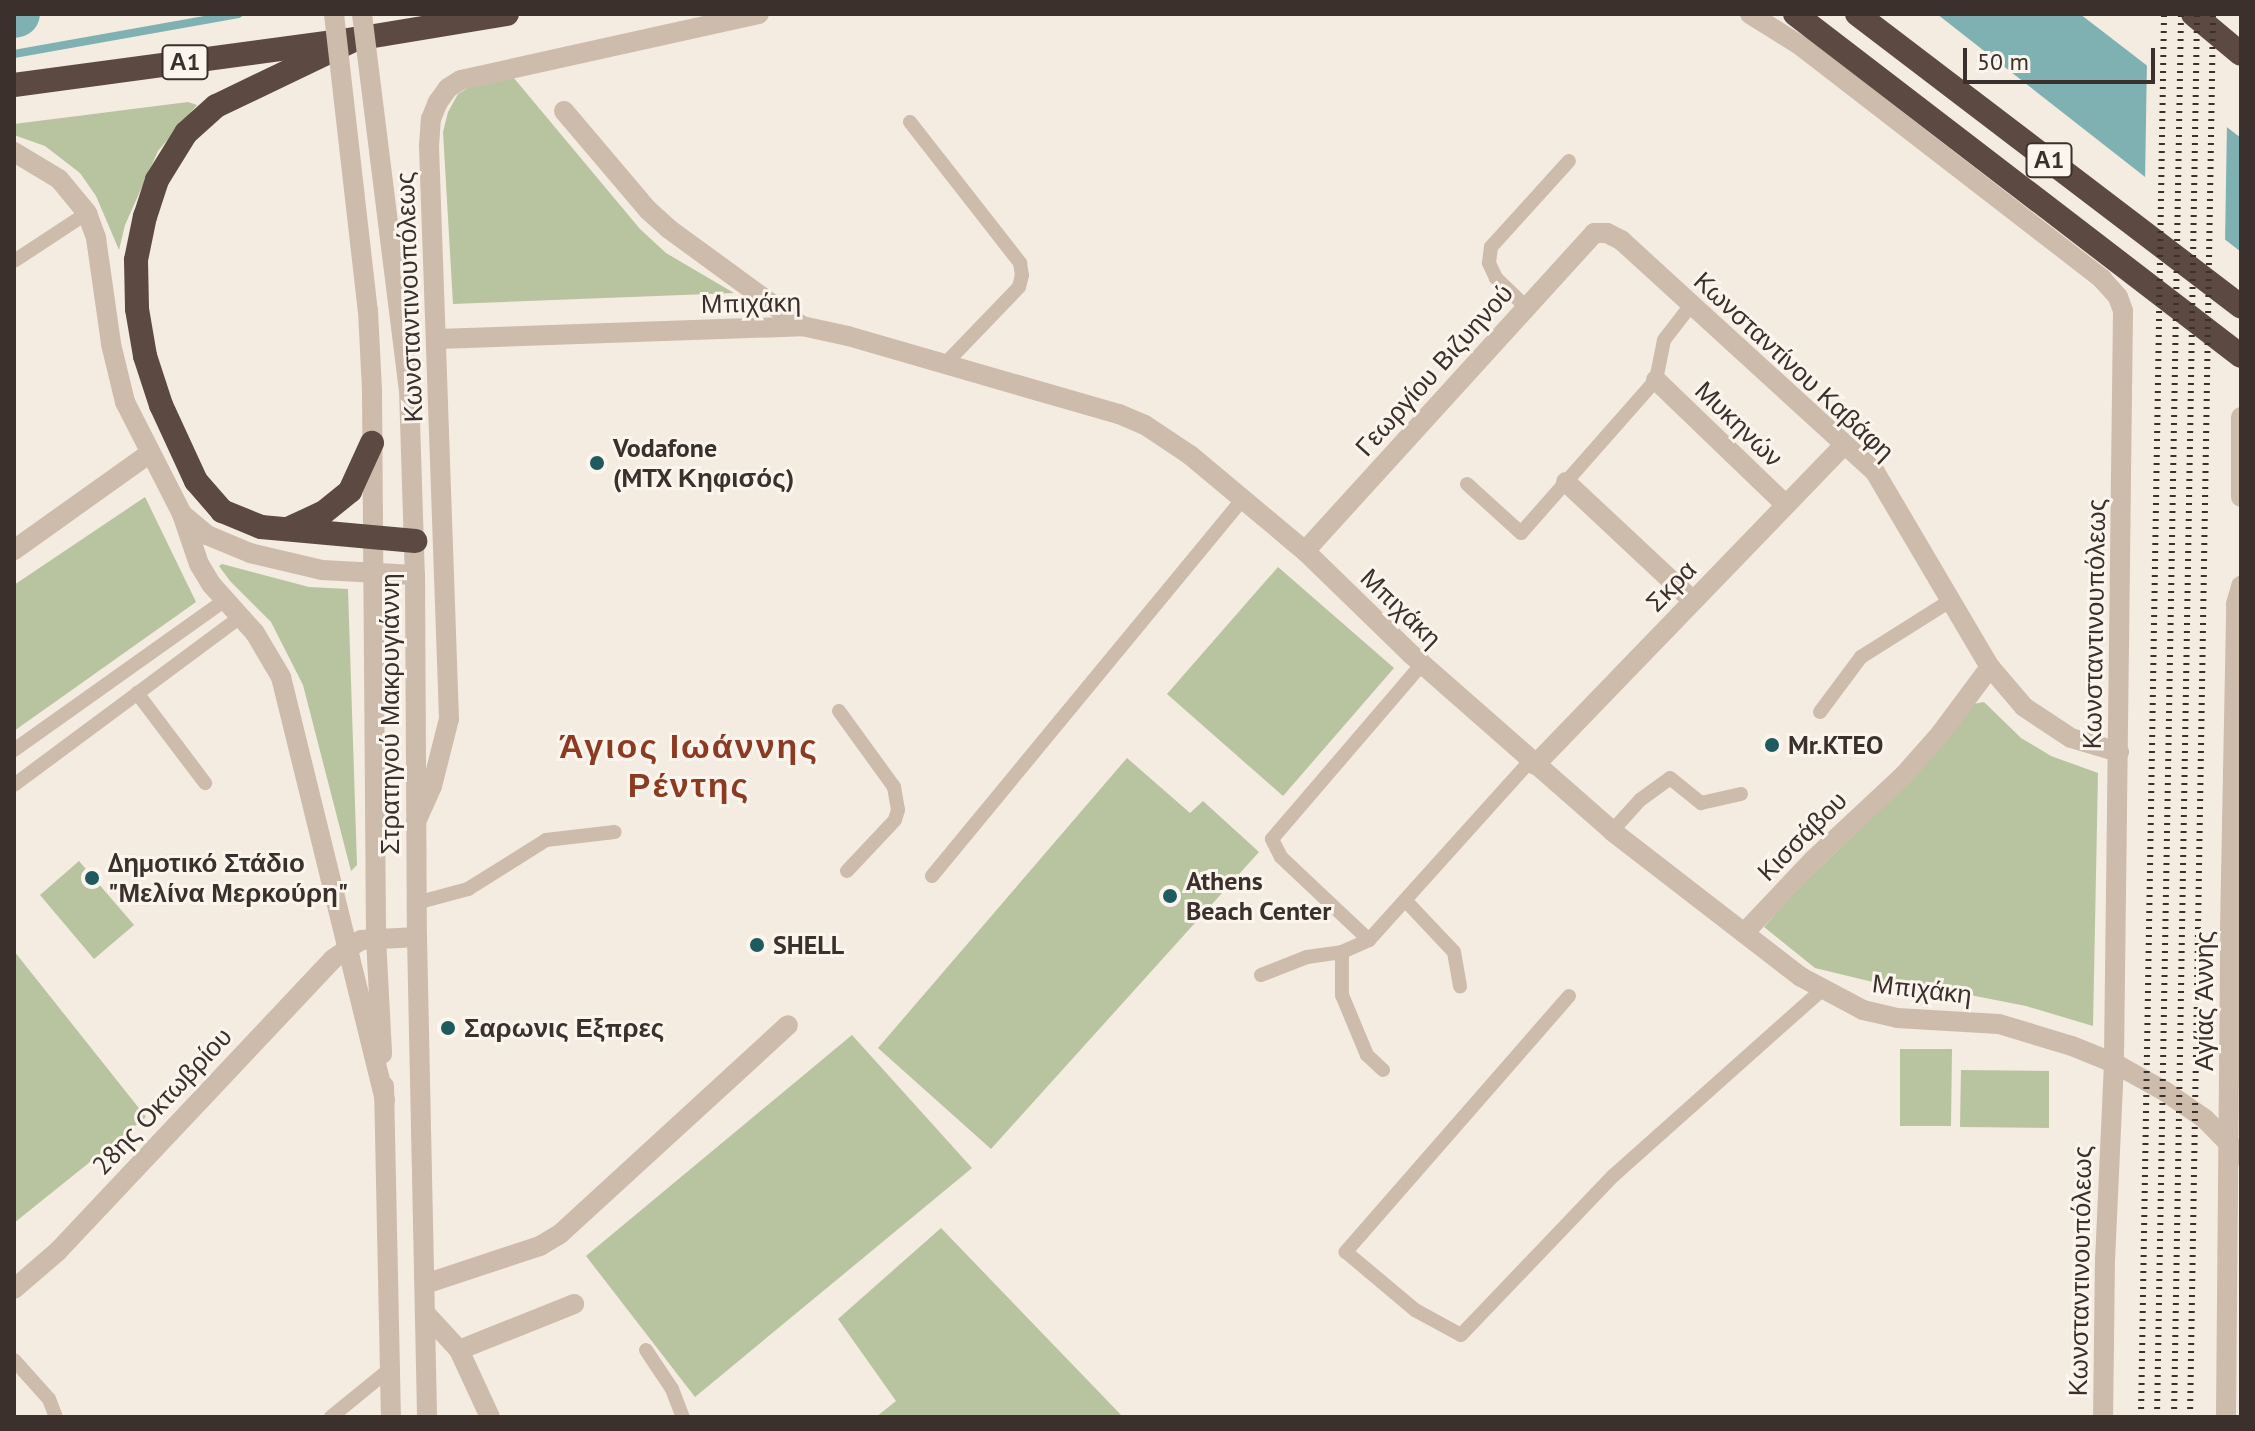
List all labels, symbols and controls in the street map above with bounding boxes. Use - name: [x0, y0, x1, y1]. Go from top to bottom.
- scale bar: [1967, 32, 2159, 82]
- road number: Α1: [161, 42, 209, 82]
- text: 50 m: [1977, 46, 2029, 77]
- road number: Α1: [2025, 140, 2073, 180]
- street label: Κωνσταντινουπόλεως: [389, 171, 429, 423]
- street label: Κωνσταντίνου Καβάφη: [1687, 265, 1901, 467]
- street label: Γεωργίου Βιζυηνού: [1349, 278, 1519, 462]
- street label: Μπιχάκη: [701, 287, 801, 319]
- street label: Μυκηνών: [1689, 375, 1789, 473]
- place label: Vodafone (MTX Κηφισός): [613, 432, 795, 494]
- marker: Vodafone (MTX Κηφισός): [588, 454, 606, 472]
- street label: Κωνσταντινουπόλεως: [2076, 498, 2112, 750]
- street label: Σκρα: [1639, 554, 1703, 618]
- street label: Μπιχάκη: [1354, 562, 1448, 654]
- street label: Στρατηγού Μακρυγιάννη: [374, 573, 406, 855]
- district label: Άγιος Ιωάννης Ρέντης: [559, 725, 819, 804]
- place label: Mr.KTEO: [1788, 729, 1883, 761]
- marker: Mr.KTEO: [1763, 736, 1781, 754]
- street label: Κισσάβου: [1751, 785, 1853, 887]
- place label: Δημοτικό Στάδιο "Μελίνα Μερκούρη": [108, 847, 348, 908]
- place label: Athens Beach Center: [1186, 865, 1332, 926]
- marker: Δημοτικό Στάδιο "Μελίνα Μερκούρη": [83, 869, 101, 887]
- marker: Athens Beach Center: [1161, 887, 1179, 905]
- place label: SHELL: [773, 929, 844, 961]
- street label: Αγίας Άννης: [2188, 931, 2220, 1071]
- marker: SHELL: [748, 936, 766, 954]
- street label: Μπιχάκη: [1870, 967, 1974, 1011]
- place label: Σαρωνις Εξπρες: [464, 1012, 664, 1044]
- marker: Σαρωνις Εξπρες: [439, 1019, 457, 1037]
- street label: 28ης Οκτωβρίου: [86, 1021, 238, 1181]
- street label: Κωνσταντινουπόλεως: [2062, 1145, 2098, 1397]

